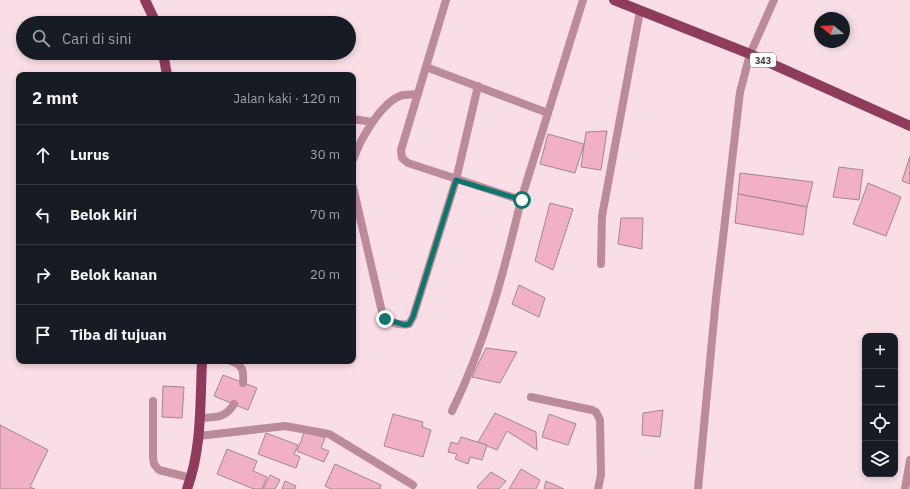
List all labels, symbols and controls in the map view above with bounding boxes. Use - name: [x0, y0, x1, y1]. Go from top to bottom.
- north arrow: [814, 12, 850, 48]
- search box: [16, 16, 356, 60]
- icon: search: [30, 27, 52, 49]
- text: Cari di sini: [62, 29, 131, 48]
- road number: 343: [750, 53, 776, 67]
- text: 2 mnt: [32, 87, 78, 109]
- text: Jalan kaki · 120 m: [233, 90, 340, 107]
- icon: ahead: [32, 144, 54, 166]
- text: Lurus: [70, 145, 109, 164]
- text: 30 m: [310, 146, 340, 163]
- route start: [513, 191, 531, 209]
- icon: left: [32, 204, 54, 226]
- text: Belok kiri: [70, 205, 137, 224]
- text: 70 m: [310, 206, 340, 223]
- icon: right: [32, 264, 54, 286]
- text: Belok kanan: [70, 265, 157, 284]
- text: 20 m: [310, 266, 340, 283]
- route end: [376, 310, 394, 328]
- icon: arrive: [32, 324, 54, 346]
- text: Tiba di tujuan: [70, 325, 167, 344]
- map controls: [862, 333, 898, 477]
- button: +: [862, 333, 898, 369]
- button: −: [862, 369, 898, 405]
- button: locate: [862, 405, 898, 441]
- button: layers: [862, 441, 898, 477]

